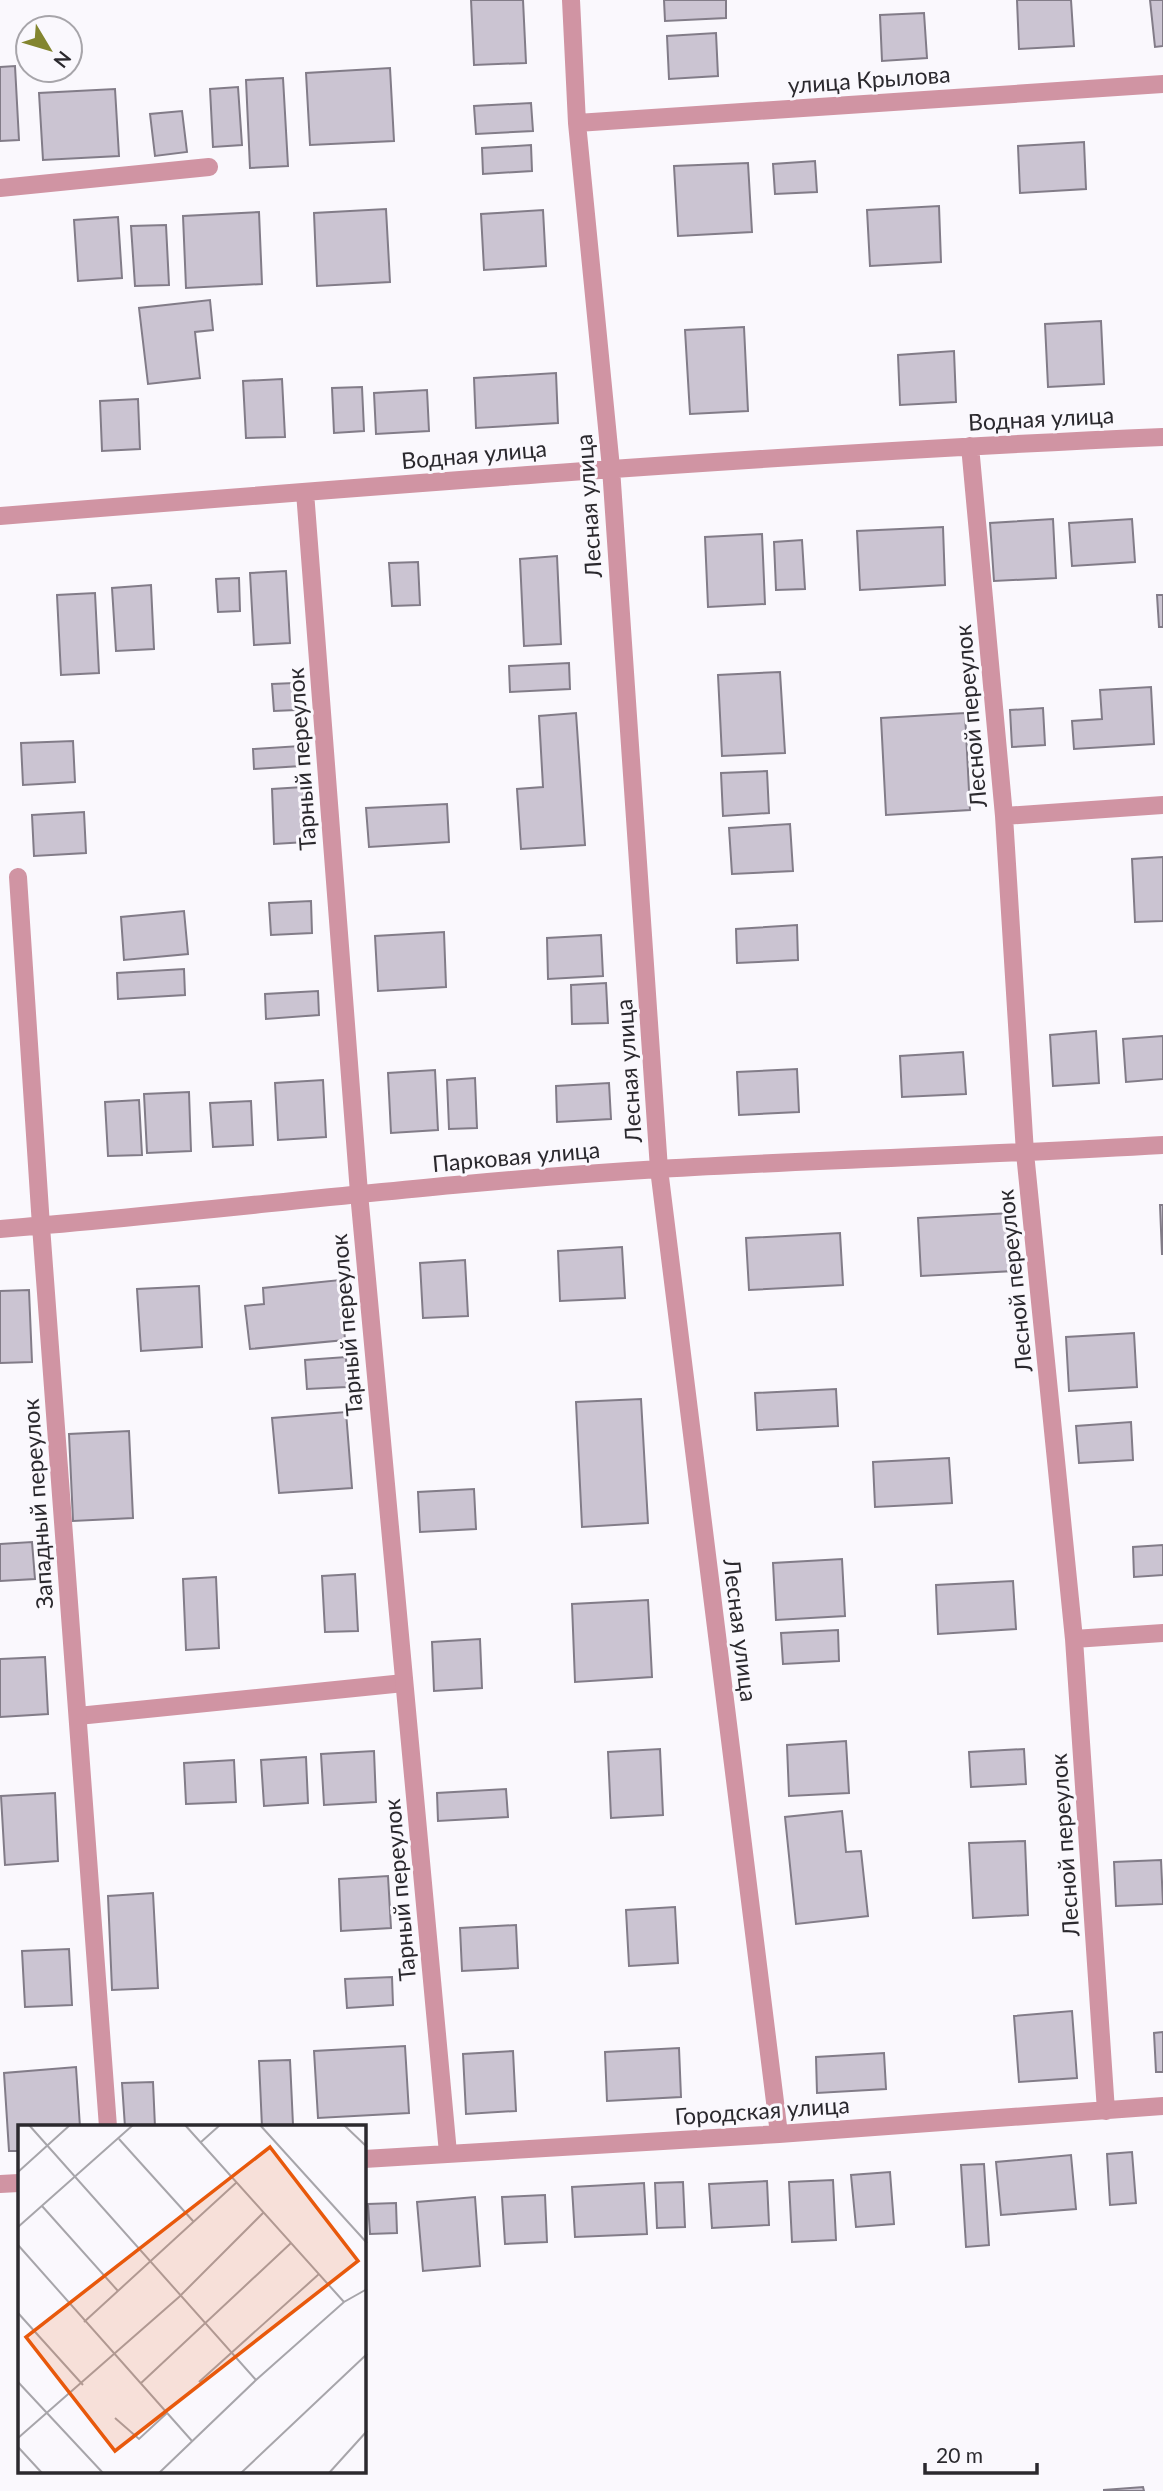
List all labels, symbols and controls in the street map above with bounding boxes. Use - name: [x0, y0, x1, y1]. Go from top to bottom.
- north arrow: [14, 14, 84, 84]
- text: N: [49, 47, 76, 73]
- street label: улица Крылова: [787, 59, 951, 99]
- street label: Водная улица: [967, 400, 1115, 436]
- street label: Лесная улица: [569, 433, 607, 580]
- street label: Водная улица: [400, 434, 548, 474]
- street label: Лесной переулок: [948, 623, 992, 810]
- street label: Тарный переулок: [281, 667, 321, 851]
- street label: Лесная улица: [609, 998, 647, 1145]
- street label: Парковая улица: [431, 1135, 601, 1177]
- street label: Лесной переулок: [990, 1188, 1038, 1375]
- street label: Тарный переулок: [324, 1233, 368, 1417]
- street label: Западный переулок: [16, 1398, 58, 1610]
- street label: Лесная улица: [718, 1556, 764, 1703]
- street label: Лесной переулок: [1044, 1752, 1084, 1939]
- street label: Тарный переулок: [377, 1798, 421, 1982]
- street label: Городская улица: [674, 2090, 850, 2130]
- inset map: [18, 2125, 366, 2474]
- scale bar: [925, 2432, 1037, 2476]
- text: 20 m: [936, 2442, 983, 2467]

